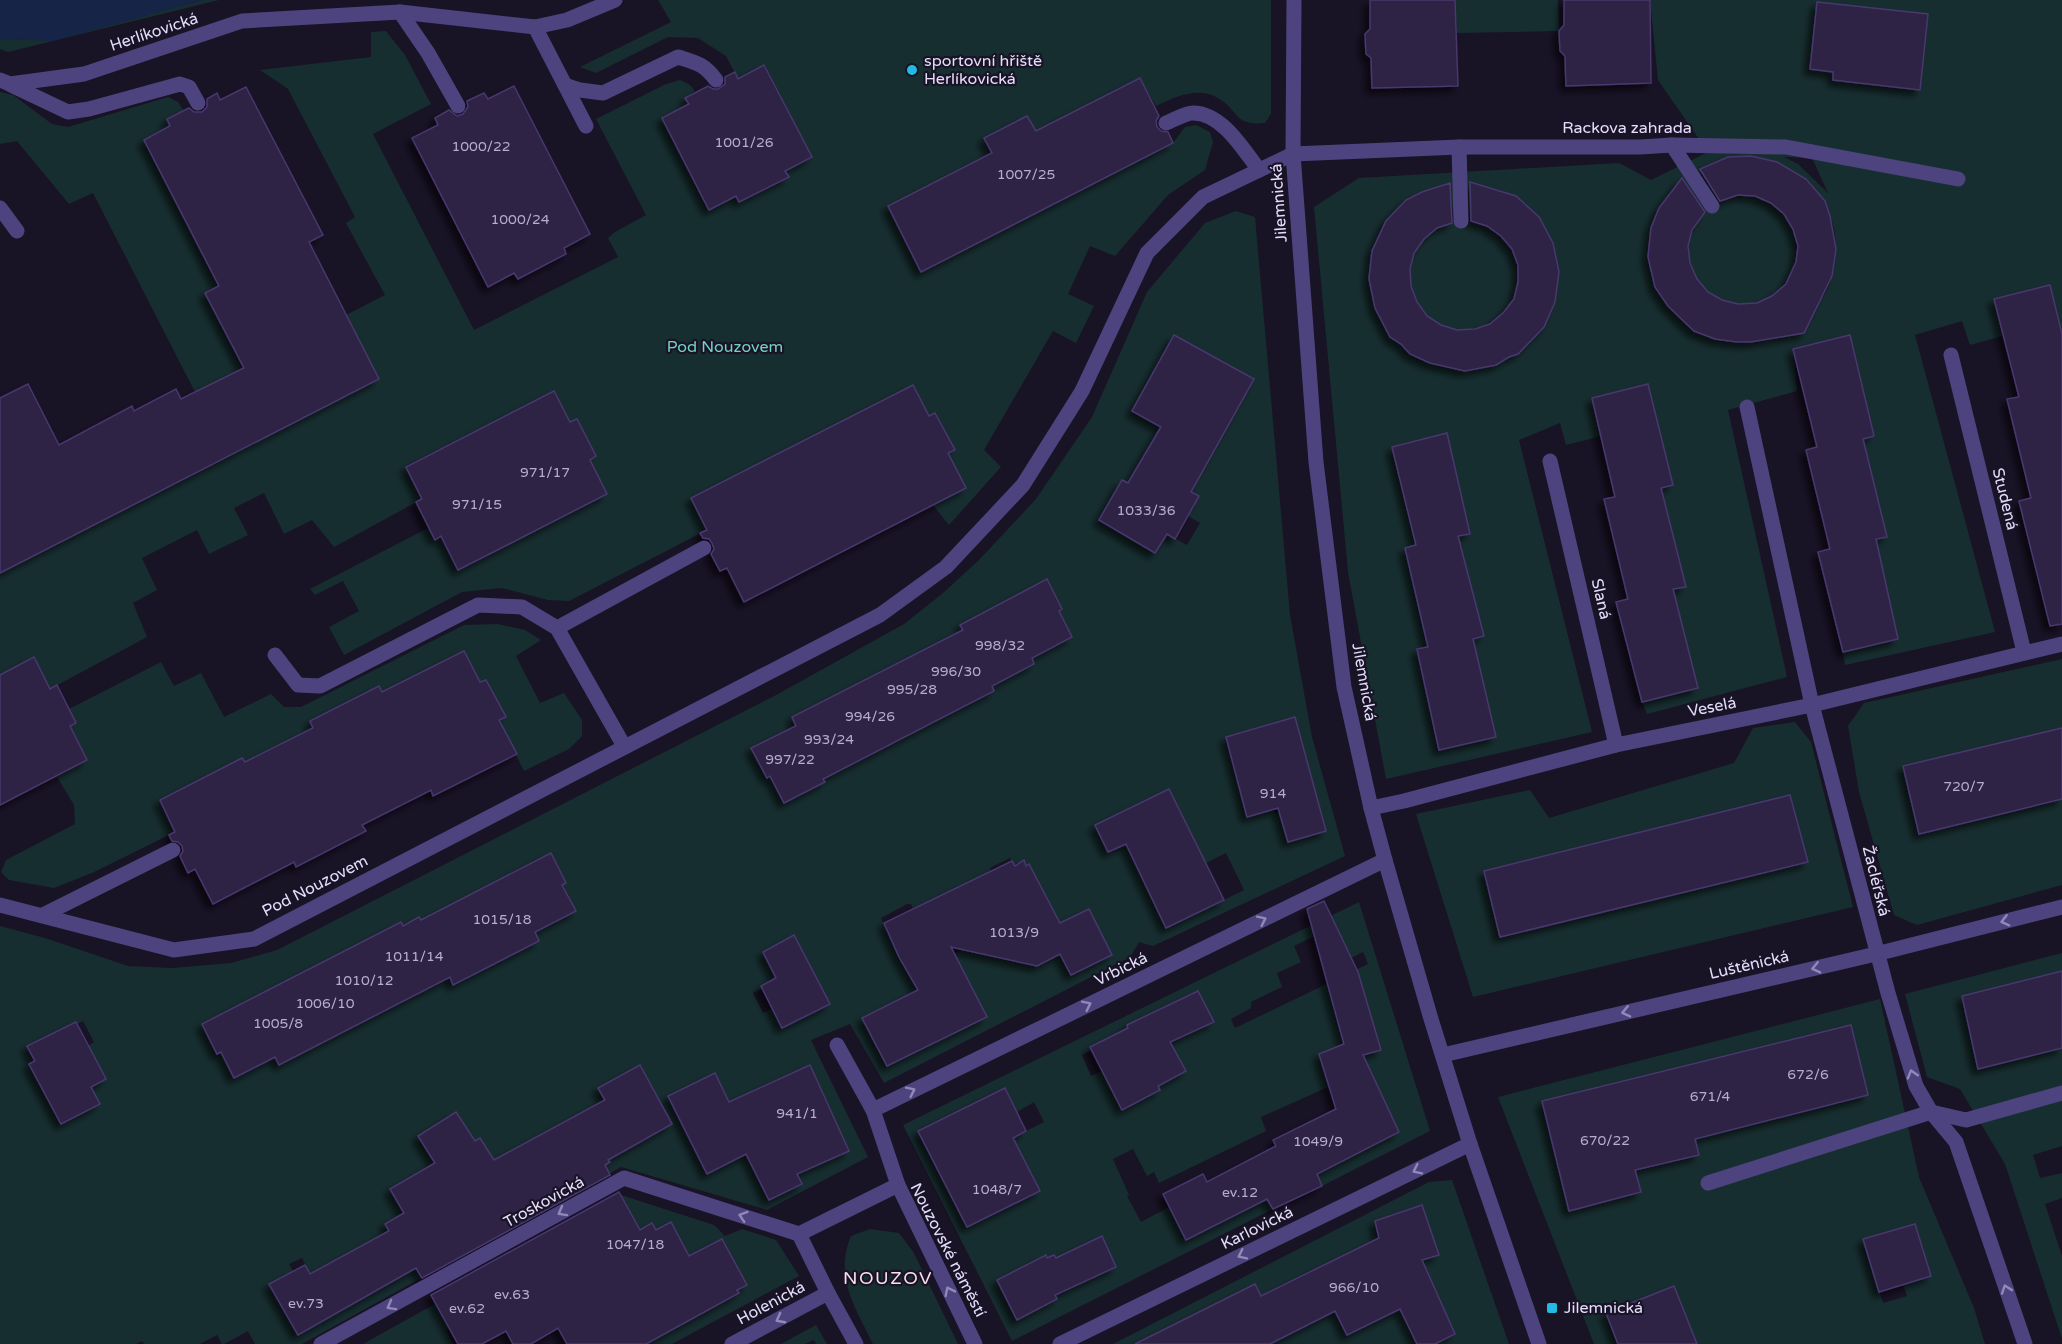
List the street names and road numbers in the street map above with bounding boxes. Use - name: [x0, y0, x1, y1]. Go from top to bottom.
- street label: Herlíkovická: [107, 8, 201, 56]
- street label: Rackova zahrada: [1562, 118, 1692, 138]
- street label: Jilemnická: [1266, 163, 1292, 243]
- street label: Studená: [1988, 466, 2022, 532]
- street label: Slaná: [1587, 577, 1615, 621]
- street label: Jilemnická: [1347, 641, 1381, 723]
- street label: Veselá: [1686, 693, 1738, 721]
- street label: Žacléřská: [1858, 844, 1894, 918]
- street label: Pod Nouzovem: [259, 851, 371, 921]
- street label: Luštěnická: [1707, 946, 1791, 984]
- street label: Vrbická: [1091, 948, 1151, 990]
- street label: Troskovická: [500, 1172, 588, 1232]
- street label: Nouzovské náměstí: [906, 1180, 990, 1320]
- street label: Karlovická: [1218, 1202, 1296, 1254]
- street label: Holenická: [733, 1277, 809, 1329]

